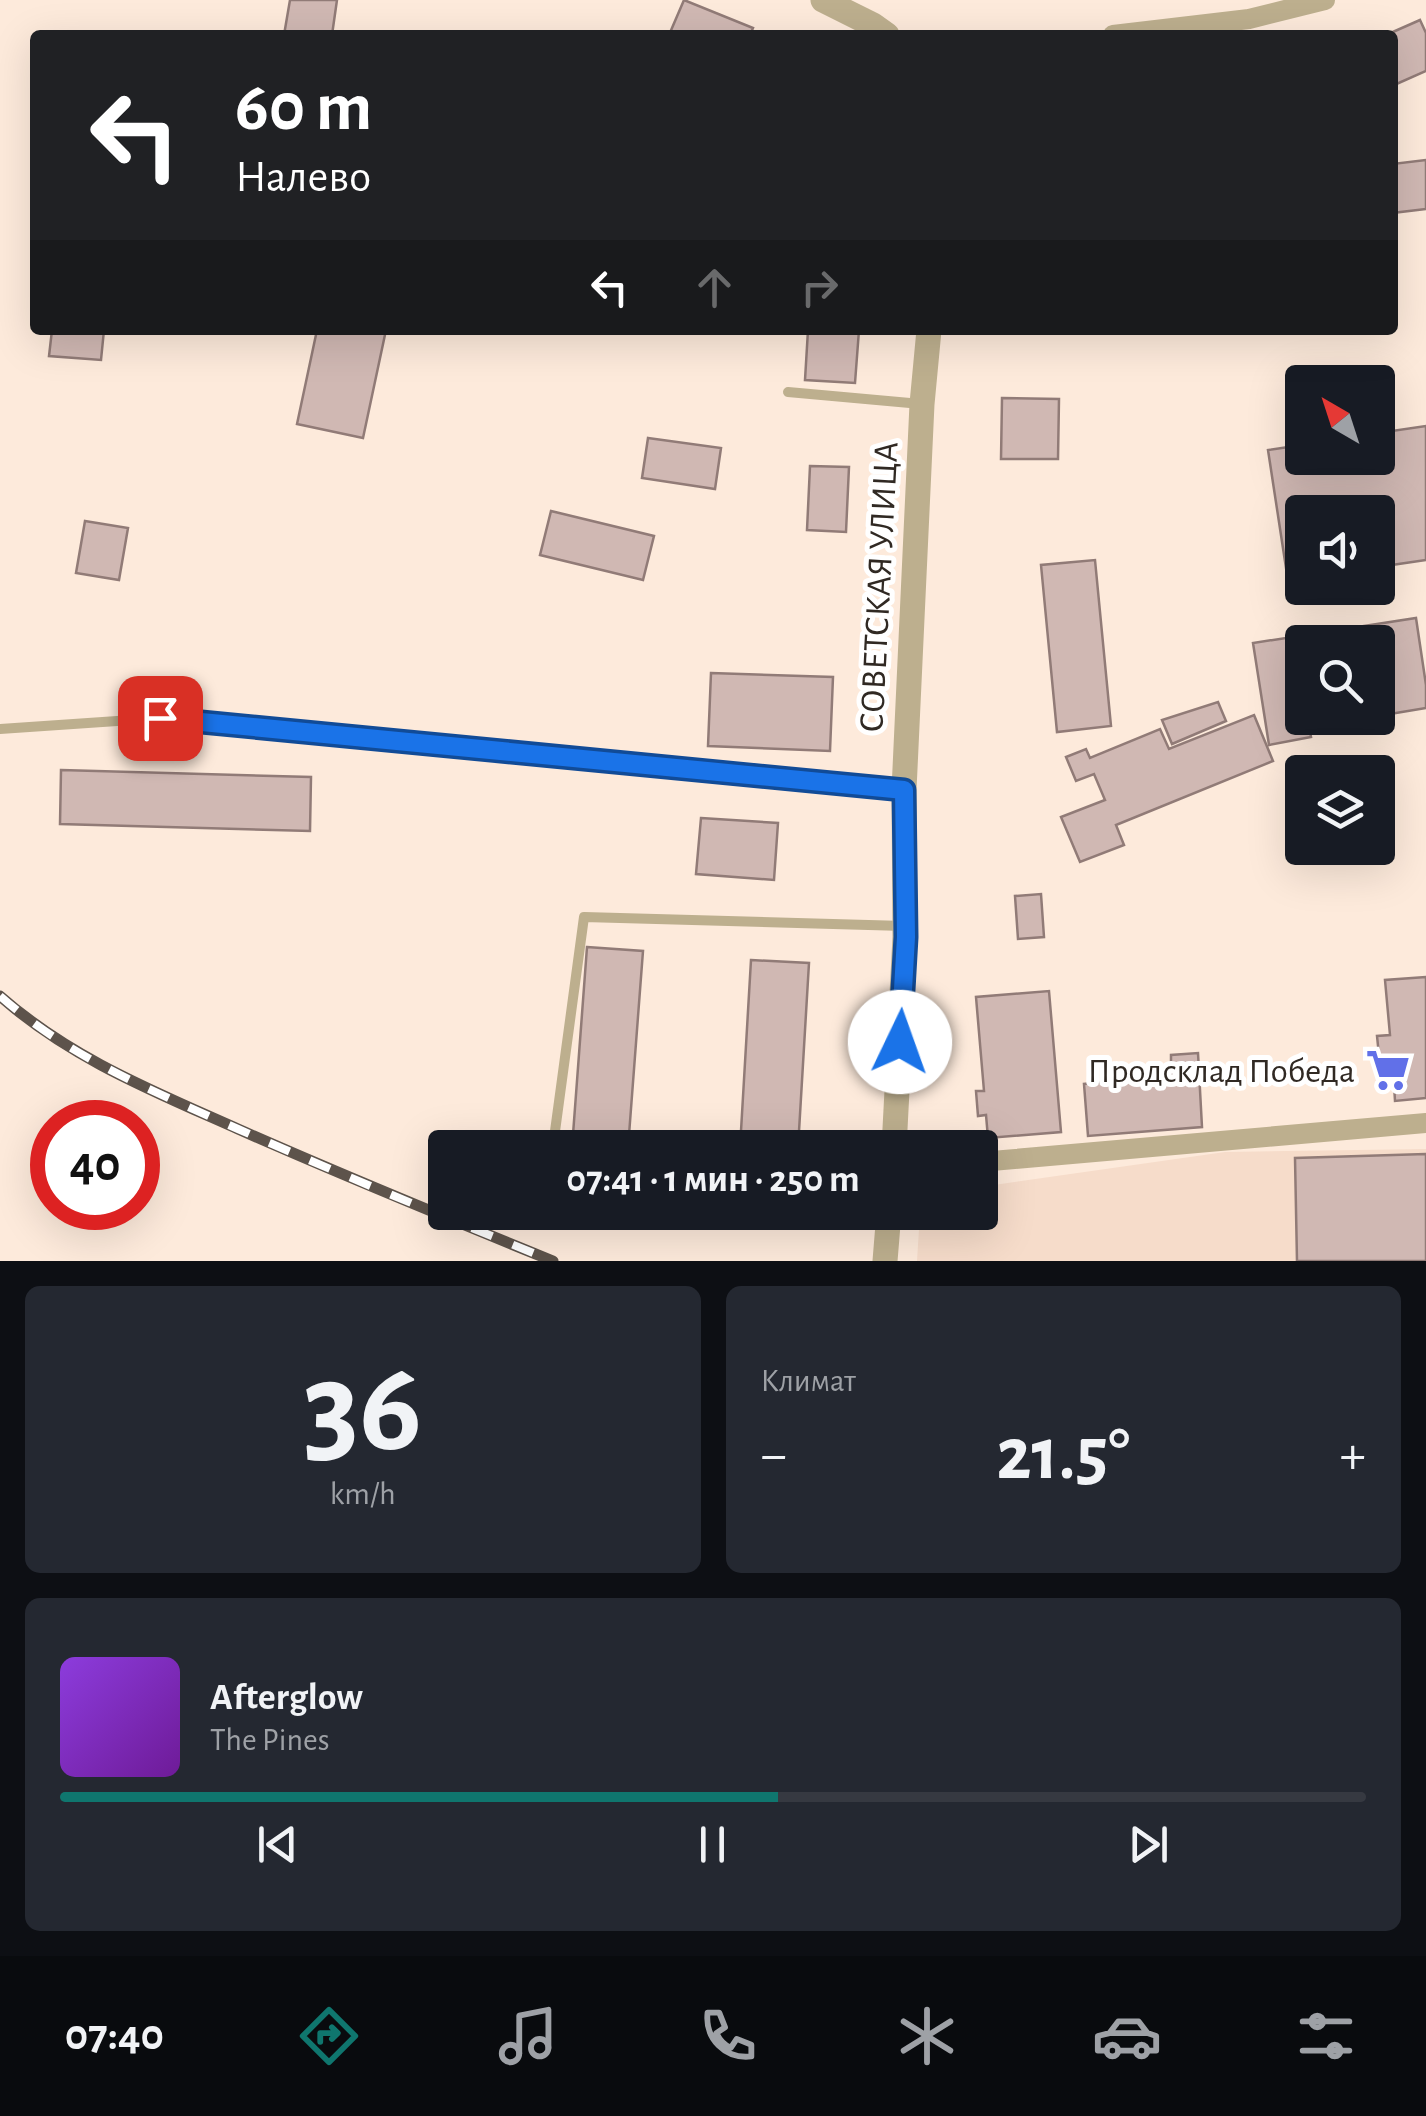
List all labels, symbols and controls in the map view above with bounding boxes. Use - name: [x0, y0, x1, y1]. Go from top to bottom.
- icon: left: [70, 70, 200, 200]
- text: 60 m: [235, 73, 372, 143]
- text: Налево: [235, 155, 371, 200]
- icon: left: [582, 260, 637, 315]
- icon: ahead: [687, 260, 742, 315]
- icon: right: [792, 260, 847, 315]
- north arrow: [1285, 365, 1395, 475]
- map controls: [1285, 365, 1395, 865]
- street label: СОВЕТСКАЯ УЛИЦА: [854, 441, 905, 733]
- button: sound: [1285, 495, 1395, 605]
- button: search: [1285, 625, 1395, 735]
- pin: [118, 676, 203, 761]
- icon: arrive: [133, 691, 188, 746]
- button: layers: [1285, 755, 1395, 865]
- position arrow: [848, 990, 952, 1094]
- supermarket icon: Продсклад Победа: [1364, 1046, 1412, 1094]
- place label: Продсклад Победа: [1087, 1054, 1355, 1089]
- speed limit sign: 40: [30, 1100, 160, 1230]
- text: 07:41 · 1 мин · 250 m: [566, 1161, 860, 1199]
- text: 36: [303, 1345, 422, 1475]
- text: Климат: [761, 1365, 856, 1397]
- text: 21.5°: [996, 1418, 1130, 1493]
- text: −: [761, 1428, 787, 1483]
- text: +: [1340, 1428, 1366, 1483]
- text: km/h: [330, 1478, 396, 1510]
- text: Afterglow: [210, 1679, 363, 1717]
- text: The Pines: [210, 1724, 330, 1756]
- icon: previous: [250, 1817, 305, 1872]
- icon: pause: [685, 1817, 740, 1872]
- icon: next: [1121, 1817, 1176, 1872]
- icon: directions: [294, 2001, 364, 2071]
- icon: music: [493, 2001, 563, 2071]
- icon: phone: [693, 2001, 763, 2071]
- icon: climate: [892, 2001, 962, 2071]
- icon: car: [1092, 2001, 1162, 2071]
- icon: filters: [1291, 2001, 1361, 2071]
- text: 07:40: [65, 2013, 164, 2058]

